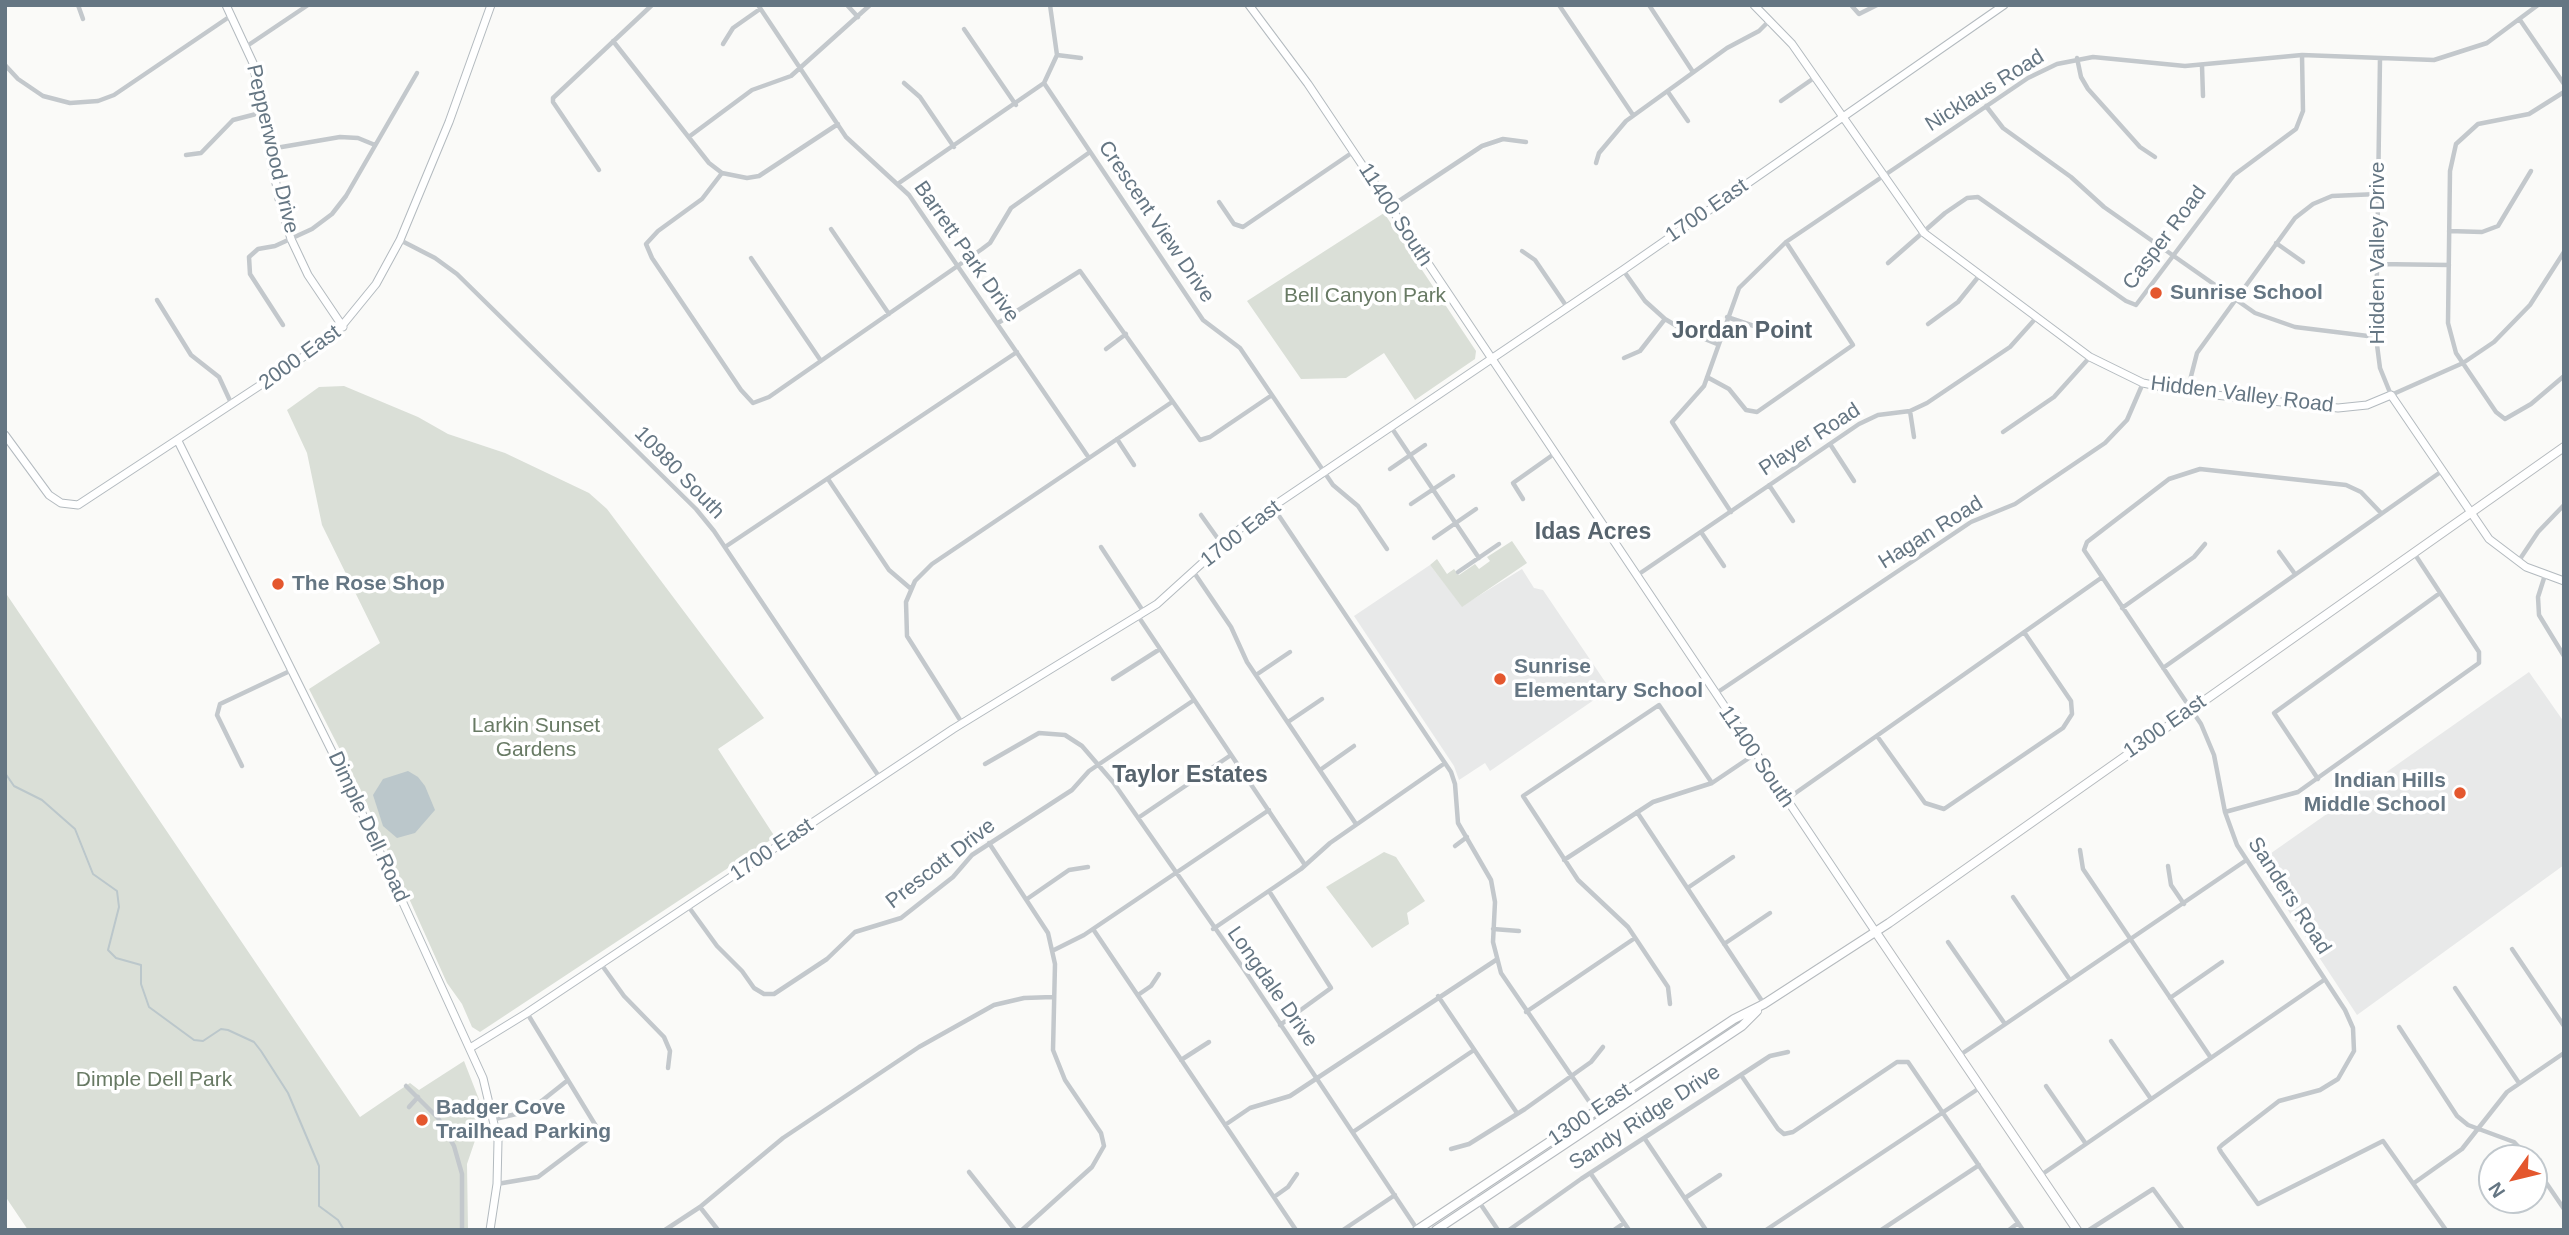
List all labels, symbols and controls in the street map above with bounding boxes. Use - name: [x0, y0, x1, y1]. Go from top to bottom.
- street label: Nicklaus Road: [1921, 44, 2049, 138]
- street label: Pepperwood Drive: [240, 62, 304, 236]
- street label: Crescent View Drive: [1092, 136, 1220, 308]
- street label: 11400 South: [1352, 159, 1438, 271]
- street label: Hidden Valley Drive: [2365, 162, 2391, 344]
- street label: 1700 East: [1661, 174, 1753, 248]
- street label: Barrett Park Drive: [908, 176, 1024, 328]
- street label: Casper Road: [2118, 181, 2212, 295]
- place label: Sunrise School: [2170, 280, 2323, 306]
- park label: Bell Canyon Park: [1284, 283, 1446, 309]
- marker: Sunrise School: [2148, 285, 2164, 301]
- district label: Jordan Point: [1672, 318, 1812, 346]
- street label: 2000 East: [254, 320, 346, 396]
- street label: Hidden Valley Road: [2149, 371, 2335, 419]
- street label: Player Road: [1755, 398, 1865, 482]
- street label: 10980 South: [629, 421, 729, 525]
- street label: Hagan Road: [1874, 491, 1988, 575]
- street label: 1700 East: [1196, 495, 1286, 573]
- district label: Idas Acres: [1535, 519, 1651, 547]
- place label: The Rose Shop: [292, 571, 445, 597]
- marker: The Rose Shop: [270, 576, 286, 592]
- place label: Sunrise Elementary School: [1514, 654, 1703, 704]
- marker: Sunrise Elementary School: [1492, 671, 1508, 687]
- street label: 1300 East: [2119, 690, 2211, 764]
- street label: 11400 South: [1713, 701, 1799, 813]
- park label: Larkin Sunset Gardens: [472, 713, 600, 763]
- street label: Dimple Dell Road: [322, 748, 414, 906]
- district label: Taylor Estates: [1112, 762, 1268, 790]
- place label: Indian Hills Middle School: [2304, 768, 2446, 818]
- marker: Indian Hills Middle School: [2452, 785, 2468, 801]
- street label: 1700 East: [726, 813, 818, 887]
- street label: Prescott Drive: [881, 813, 1001, 915]
- street label: Sanders Road: [2242, 833, 2336, 959]
- street label: Longdale Drive: [1221, 922, 1323, 1052]
- street label: Sandy Ridge Drive: [1565, 1060, 1725, 1176]
- park label: Dimple Dell Park: [76, 1067, 232, 1093]
- street label: 1300 East: [1544, 1078, 1636, 1152]
- place label: Badger Cove Trailhead Parking: [436, 1095, 611, 1145]
- marker: Badger Cove Trailhead Parking: [414, 1112, 430, 1128]
- north arrow: [2478, 1144, 2548, 1214]
- text: N: [2484, 1178, 2509, 1201]

